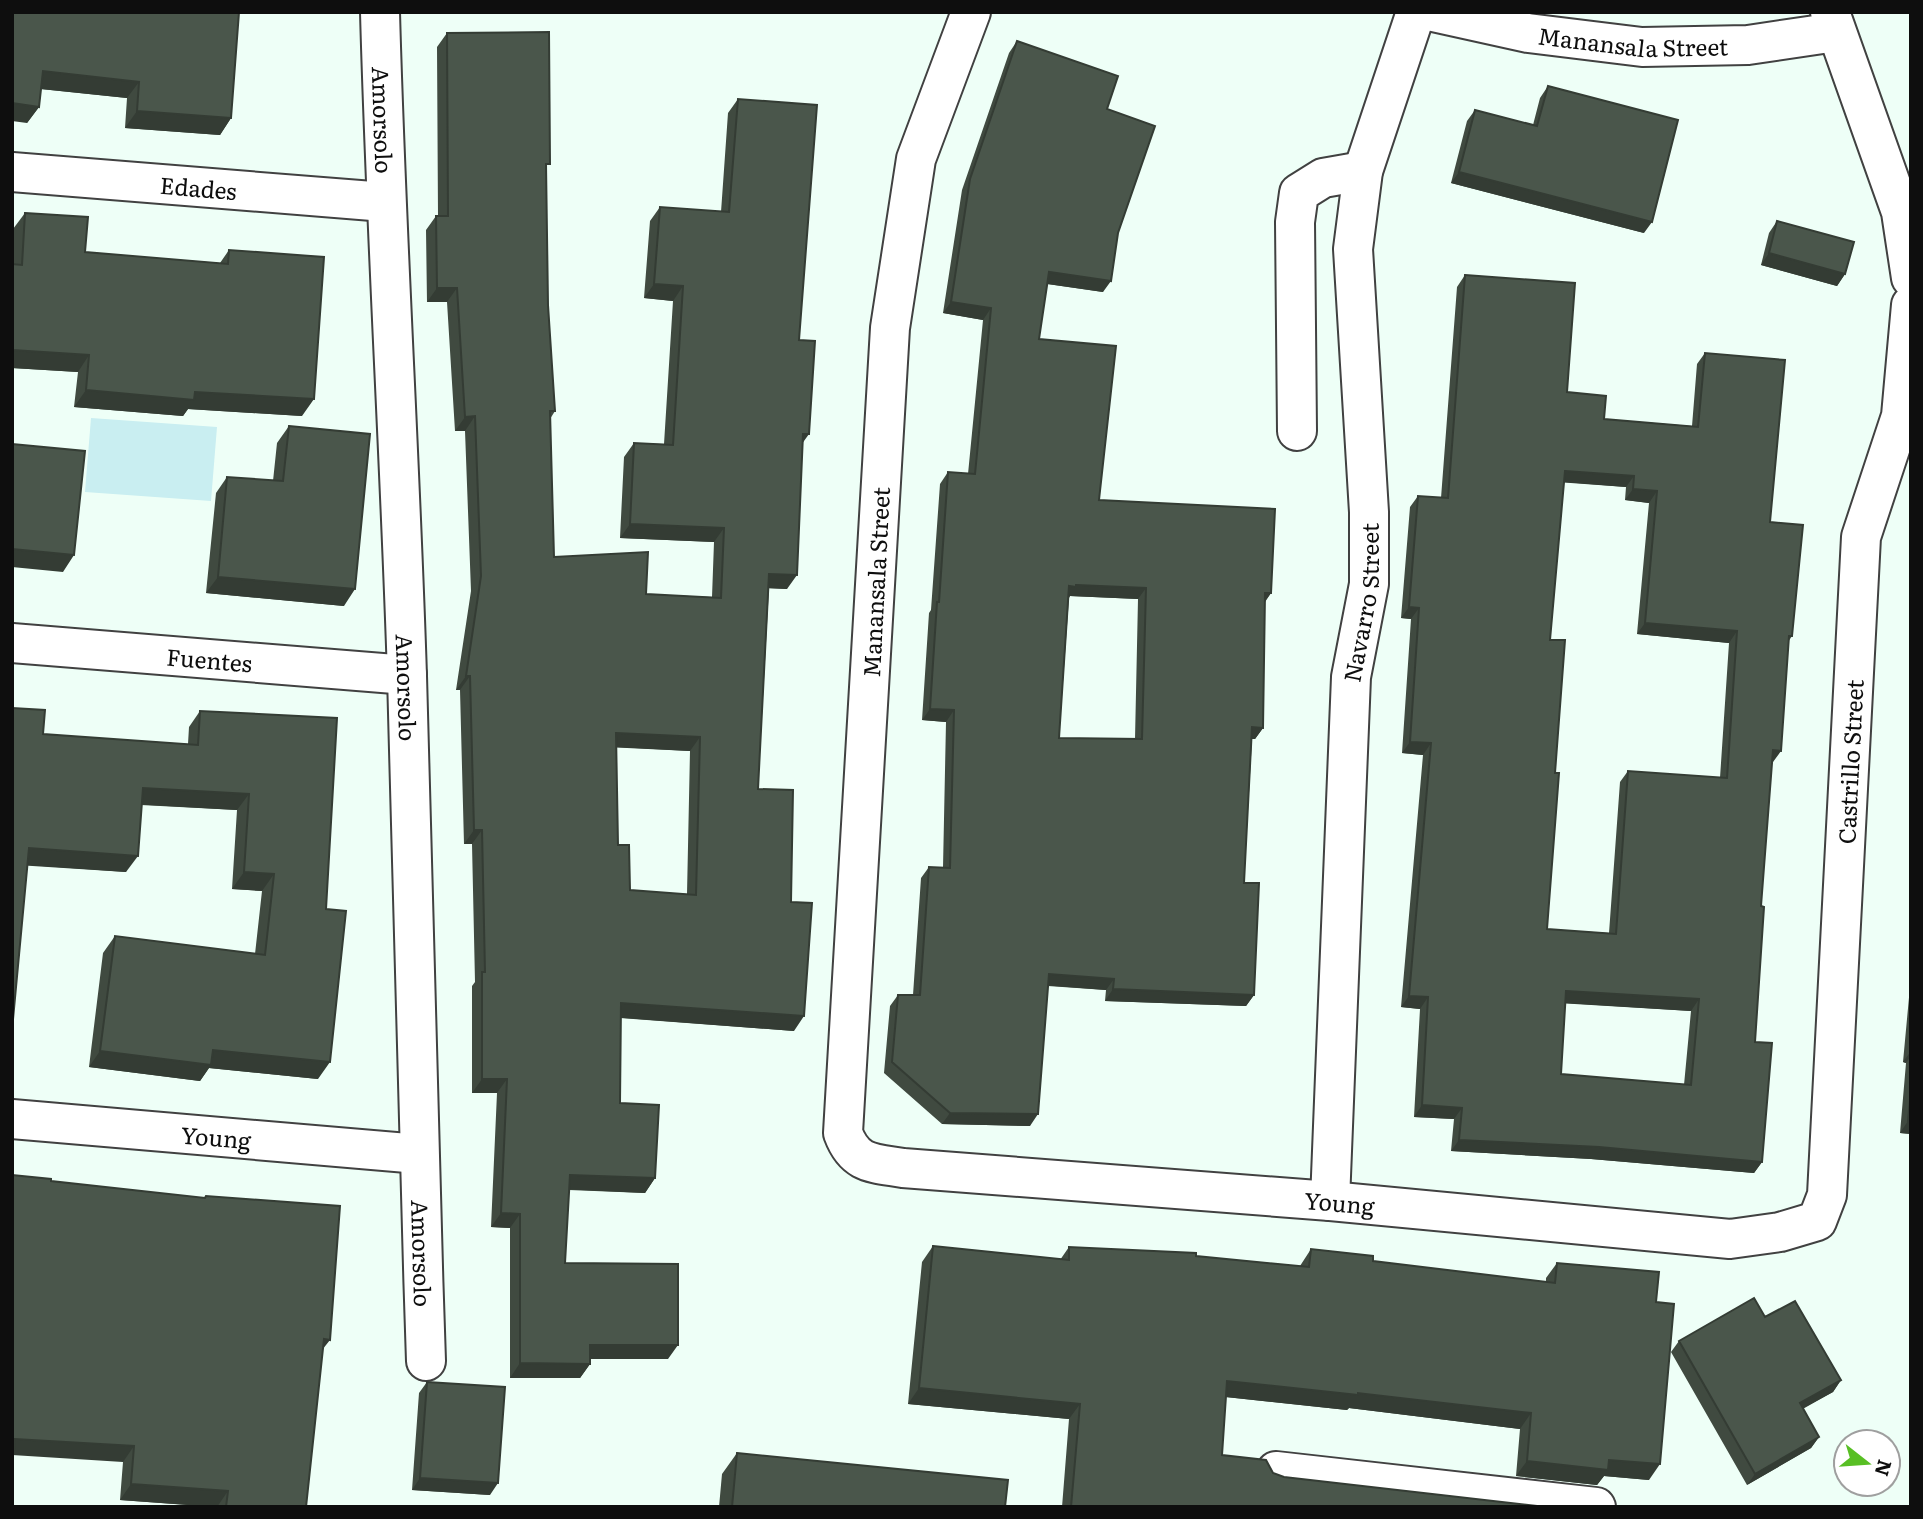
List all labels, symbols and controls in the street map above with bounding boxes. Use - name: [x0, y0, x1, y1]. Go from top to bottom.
- street label: Manansala Street: [1536, 17, 1729, 64]
- street label: Amorsolo: [365, 66, 403, 174]
- street label: Edades: [159, 167, 238, 207]
- street label: Manansala Street: [853, 485, 897, 678]
- street label: Navarro Street: [1333, 522, 1386, 685]
- street label: Amorsolo: [389, 633, 426, 742]
- street label: Fuentes: [165, 639, 253, 679]
- street label: Castrillo Street: [1828, 678, 1871, 845]
- street label: Young: [180, 1117, 253, 1157]
- street label: Young: [1303, 1182, 1376, 1222]
- street label: Amorsolo: [404, 1199, 441, 1307]
- north arrow: [1832, 1428, 1902, 1498]
- text: N: [1868, 1457, 1900, 1480]

